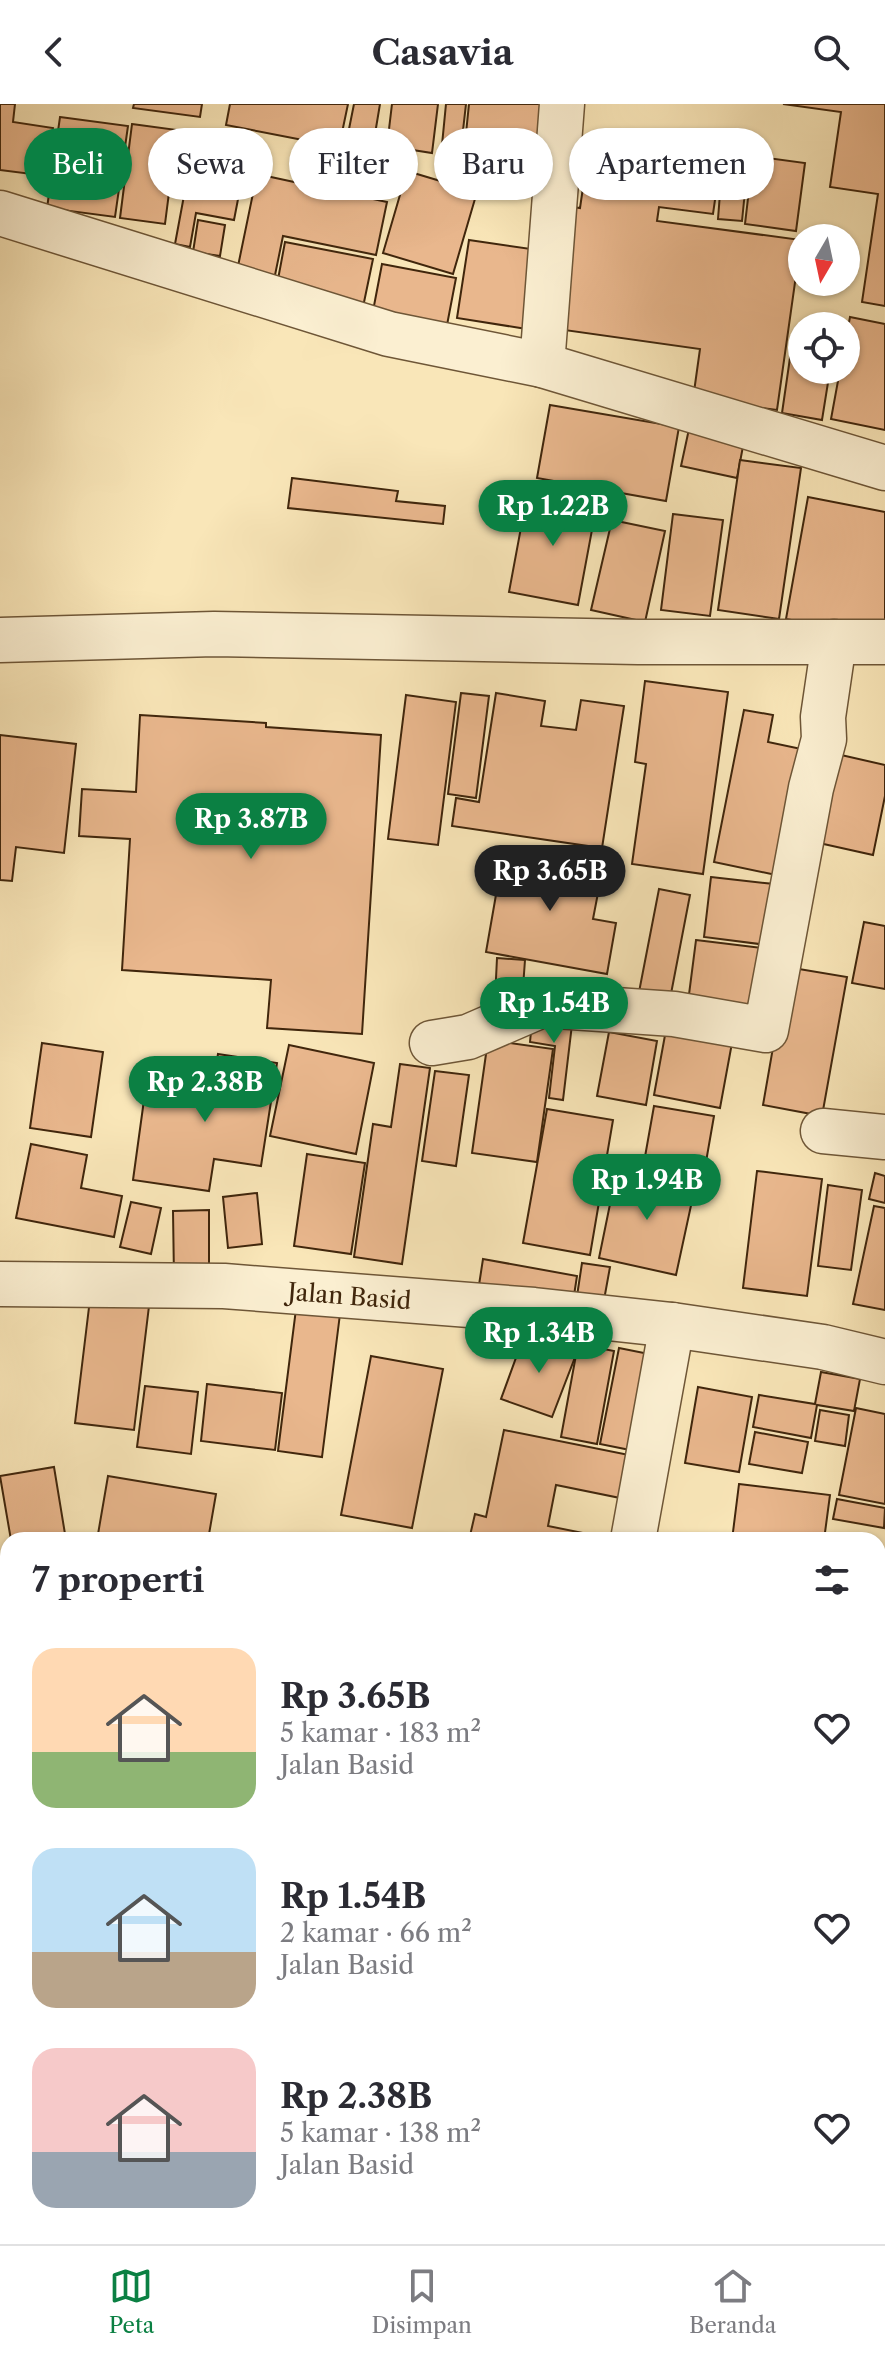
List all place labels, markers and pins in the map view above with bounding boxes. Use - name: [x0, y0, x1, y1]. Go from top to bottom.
- pin: Rp 1.22B: [470, 480, 636, 548]
- pin: Rp 3.87B: [168, 793, 334, 861]
- pin: Rp 3.65B: [467, 845, 633, 913]
- pin: Rp 1.54B: [471, 977, 637, 1045]
- pin: Rp 2.38B: [122, 1056, 288, 1124]
- pin: Rp 1.94B: [564, 1154, 730, 1222]
- pin: Rp 1.34B: [456, 1307, 622, 1375]

